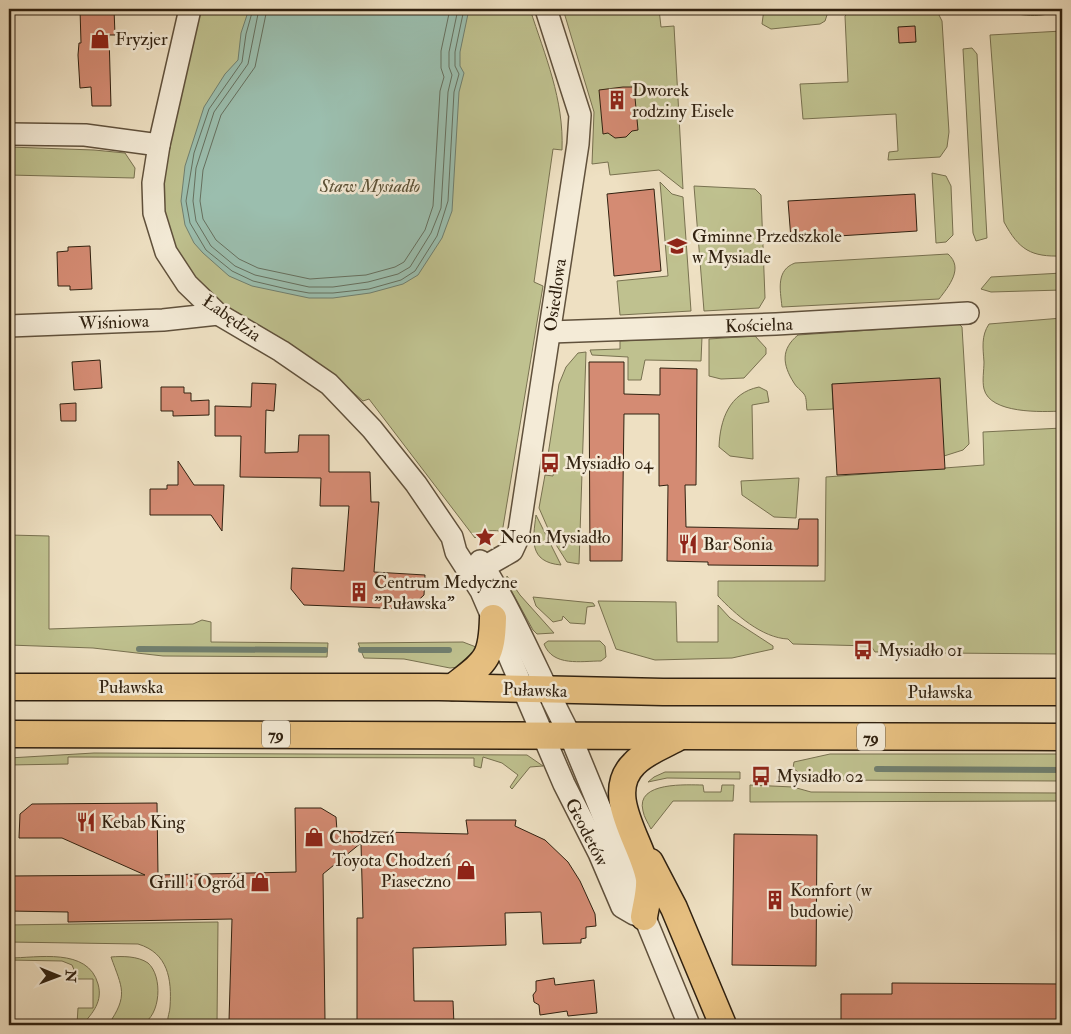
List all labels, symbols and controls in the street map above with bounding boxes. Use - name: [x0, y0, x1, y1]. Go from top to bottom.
- shop icon: Fryzjer: [89, 28, 111, 50]
- place label: Fryzjer: [115, 28, 168, 51]
- place label: Dworek rodziny Eisele: [632, 79, 734, 123]
- building icon: Dworek rodziny Eisele: [606, 89, 628, 111]
- park label: Staw Mysiadło: [319, 175, 420, 198]
- place label: Gminne Przedszkole w Mysiadle: [692, 225, 842, 269]
- school or university icon: Gminne Przedszkole w Mysiadle: [666, 235, 688, 257]
- street label: Osiedlowa: [539, 257, 572, 333]
- street label: Łabędzia: [198, 290, 266, 347]
- street label: Wiśniowa: [78, 310, 150, 335]
- street label: Kościelna: [725, 313, 794, 338]
- bus stop icon: Mysiadło 04: [539, 452, 561, 474]
- place label: Mysiadło 04: [565, 452, 654, 475]
- place icon: Neon Mysiadło: [474, 526, 496, 548]
- place label: Neon Mysiadło: [500, 526, 611, 549]
- restaurant icon: Bar Sonia: [677, 533, 699, 555]
- place label: Bar Sonia: [703, 533, 773, 556]
- place label: Centrum Medyczne "Puławska": [374, 571, 518, 615]
- building icon: Centrum Medyczne "Puławska": [348, 581, 370, 603]
- bus stop icon: Mysiadło 01: [852, 639, 874, 661]
- place label: Mysiadło 01: [878, 639, 963, 662]
- street label: Puławska: [99, 676, 164, 699]
- street label: Puławska: [502, 678, 568, 703]
- street label: Puławska: [908, 681, 973, 704]
- road number: 79: [262, 721, 290, 748]
- road number: 79: [857, 724, 885, 750]
- bus stop icon: Mysiadło 02: [750, 765, 772, 787]
- place label: Mysiadło 02: [776, 765, 864, 788]
- street label: Geodetów: [560, 794, 614, 871]
- restaurant icon: Kebab King: [75, 811, 97, 833]
- place label: Kebab King: [101, 811, 186, 834]
- shop icon: Chodzeń: [303, 826, 325, 848]
- place label: Chodzeń: [329, 826, 395, 849]
- place label: Toyota Chodzeń Piaseczno: [332, 849, 451, 893]
- shop icon: Toyota Chodzeń Piaseczno: [455, 859, 477, 881]
- place label: Grill i Ogród: [149, 871, 245, 894]
- shop icon: Grill i Ogród: [249, 871, 271, 893]
- place label: Komfort (w budowie): [790, 879, 873, 923]
- building icon: Komfort (w budowie): [764, 889, 786, 911]
- north arrow: [32, 952, 82, 1002]
- text: N: [62, 969, 79, 983]

